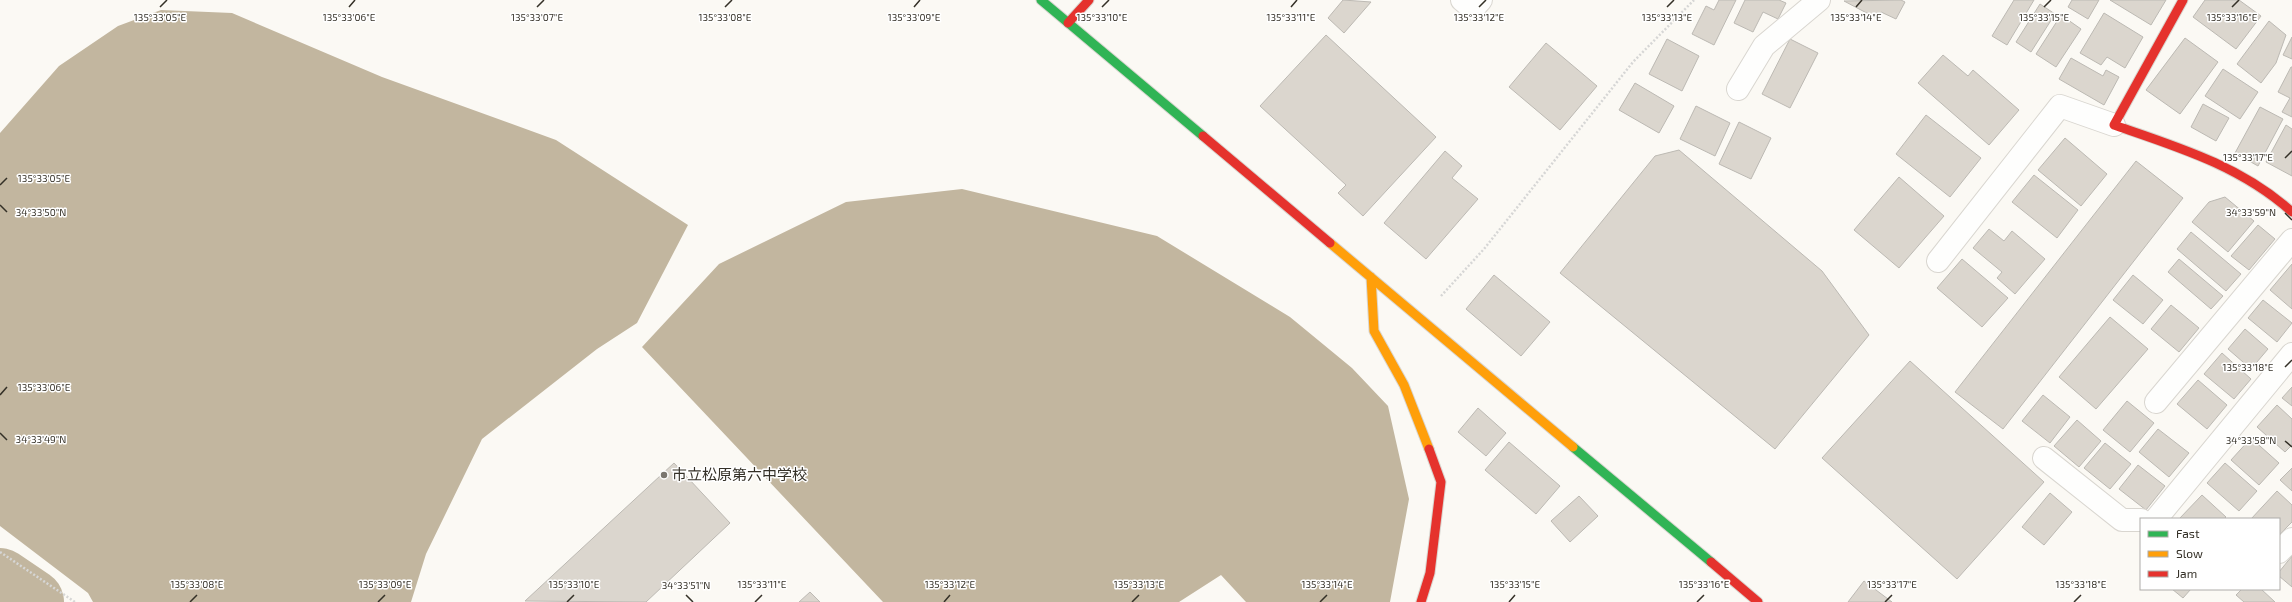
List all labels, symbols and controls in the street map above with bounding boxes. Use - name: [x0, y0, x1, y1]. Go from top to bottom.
- text: 135°33'05"E: [134, 11, 187, 23]
- text: 135°33'06"E: [323, 11, 376, 23]
- text: 135°33'07"E: [511, 11, 563, 23]
- text: 135°33'08"E: [699, 11, 752, 23]
- text: 135°33'09"E: [888, 11, 941, 23]
- text: 135°33'10"E: [1077, 11, 1128, 23]
- text: 135°33'11"E: [1267, 11, 1316, 23]
- text: 135°33'12"E: [1454, 11, 1505, 23]
- text: 135°33'13"E: [1642, 11, 1693, 23]
- text: 135°33'14"E: [1831, 11, 1882, 23]
- text: 135°33'15"E: [2019, 11, 2070, 23]
- text: 135°33'16"E: [2207, 11, 2258, 23]
- text: 135°33'17"E: [2223, 151, 2273, 163]
- text: 135°33'05"E: [18, 172, 71, 184]
- text: 34°33'50"N: [16, 206, 66, 218]
- text: 34°33'59"N: [2226, 206, 2276, 218]
- text: 135°33'18"E: [2223, 361, 2274, 373]
- text: 135°33'06"E: [18, 381, 71, 393]
- text: 34°33'49"N: [16, 433, 66, 445]
- text: 34°33'58"N: [2226, 434, 2276, 446]
- place label: 市立松原第六中学校: [672, 465, 807, 483]
- marker: 市立松原第六中学校: [659, 470, 669, 480]
- legend: [2140, 518, 2280, 590]
- text: Fast: [2176, 526, 2200, 540]
- text: Slow: [2176, 546, 2203, 560]
- text: Jam: [2176, 566, 2197, 580]
- text: 135°33'08"E: [171, 578, 224, 590]
- text: 135°33'09"E: [359, 578, 412, 590]
- text: 135°33'10"E: [549, 578, 600, 590]
- text: 135°33'11"E: [738, 578, 787, 590]
- text: 135°33'12"E: [925, 578, 976, 590]
- text: 135°33'13"E: [1114, 578, 1165, 590]
- text: 135°33'14"E: [1302, 578, 1353, 590]
- text: 135°33'15"E: [1490, 578, 1541, 590]
- text: 135°33'16"E: [1679, 578, 1730, 590]
- text: 135°33'17"E: [1867, 578, 1917, 590]
- text: 135°33'18"E: [2056, 578, 2107, 590]
- text: 34°33'51"N: [662, 579, 710, 591]

